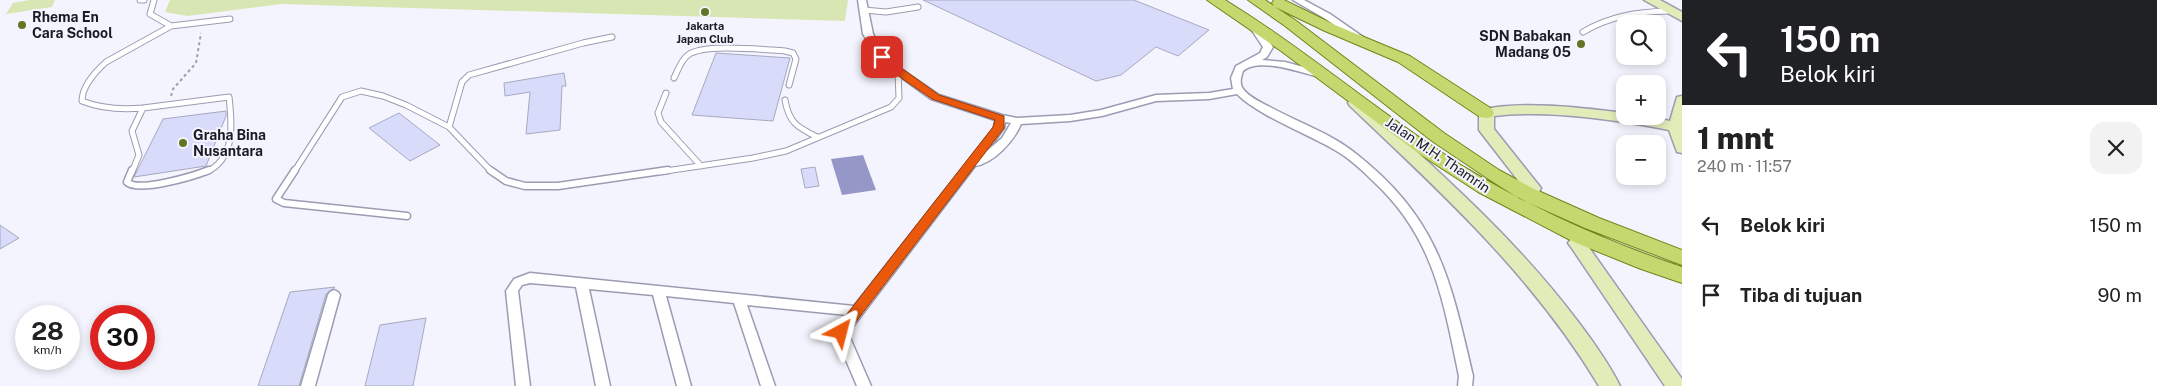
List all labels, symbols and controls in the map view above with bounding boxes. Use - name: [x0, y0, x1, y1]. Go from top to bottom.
- marker: Jakarta Japan Club: [699, 6, 711, 18]
- place label: Rhema En Cara School: [32, 9, 113, 41]
- map controls: [1616, 15, 1666, 185]
- button: search: [1616, 15, 1666, 65]
- marker: Rhema En Cara School: [16, 19, 28, 31]
- text: 150 m: [1780, 19, 1880, 60]
- place label: Jakarta Japan Club: [676, 20, 734, 45]
- icon: left: [1697, 20, 1762, 85]
- place label: SDN Babakan Madang 05: [1479, 28, 1571, 60]
- pin: [861, 36, 903, 78]
- marker: SDN Babakan Madang 05: [1575, 38, 1587, 50]
- icon: arrive: [868, 43, 896, 71]
- text: Belok kiri: [1780, 61, 1876, 87]
- button: +: [1616, 75, 1666, 125]
- street label: Jalan M.H. Thamrin: [1383, 114, 1493, 196]
- text: 1 mnt: [1697, 120, 1774, 156]
- button: close: [2090, 122, 2142, 174]
- place label: Graha Bina Nusantara: [193, 127, 266, 159]
- button: −: [1616, 135, 1666, 185]
- marker: Graha Bina Nusantara: [177, 137, 189, 149]
- text: 240 m · 11:57: [1697, 157, 1792, 176]
- icon: left: [1697, 211, 1725, 239]
- text: Belok kiri: [1740, 214, 1825, 236]
- text: 150 m: [2089, 214, 2142, 236]
- icon: arrive: [1697, 281, 1725, 309]
- text: Tiba di tujuan: [1740, 284, 1862, 306]
- text: 90 m: [2098, 284, 2142, 306]
- speed limit sign: 30: [90, 305, 155, 370]
- position arrow: [814, 305, 866, 357]
- text: 28: [31, 316, 64, 346]
- text: km/h: [33, 343, 62, 357]

